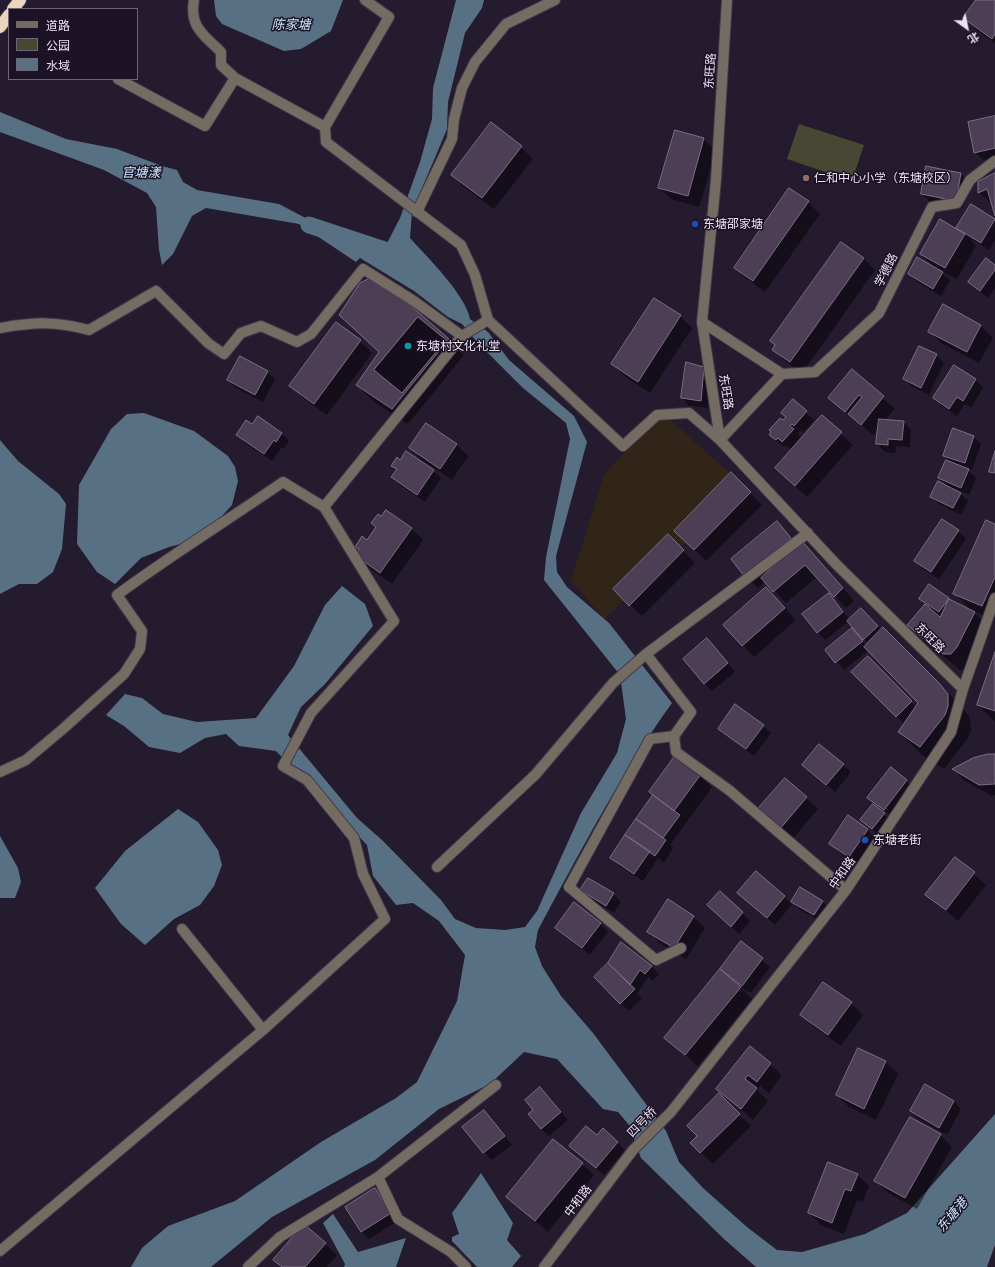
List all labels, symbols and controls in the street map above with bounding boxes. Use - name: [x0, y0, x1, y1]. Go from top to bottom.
- legend: [8, 8, 138, 80]
- north arrow: [947, 8, 987, 48]
- water label: 陈家塘: [272, 17, 310, 33]
- text: 道路: [46, 18, 70, 32]
- text: 北: [966, 30, 982, 47]
- text: 公园: [46, 38, 70, 52]
- street label: 东旺路: [702, 53, 718, 89]
- text: 水域: [46, 58, 70, 72]
- water label: 官塘漾: [122, 165, 160, 181]
- place label: 仁和中心小学（东塘校区）: [814, 171, 958, 185]
- marker: 仁和中心小学（东塘校区）: [801, 173, 811, 183]
- place label: 东塘邵家塘: [703, 217, 763, 231]
- marker: 东塘邵家塘: [690, 219, 700, 229]
- street label: 学德路: [871, 251, 901, 289]
- place label: 东塘村文化礼堂: [416, 339, 500, 353]
- marker: 东塘村文化礼堂: [403, 341, 413, 351]
- street label: 东旺路: [716, 373, 736, 411]
- street label: 东旺路: [912, 620, 948, 656]
- place label: 东塘老街: [873, 833, 921, 847]
- marker: 东塘老街: [860, 835, 870, 845]
- street label: 中和路: [826, 854, 858, 892]
- street label: 四号桥: [624, 1104, 660, 1140]
- street label: 中和路: [561, 1182, 595, 1220]
- water label: 东塘港: [933, 1195, 971, 1235]

